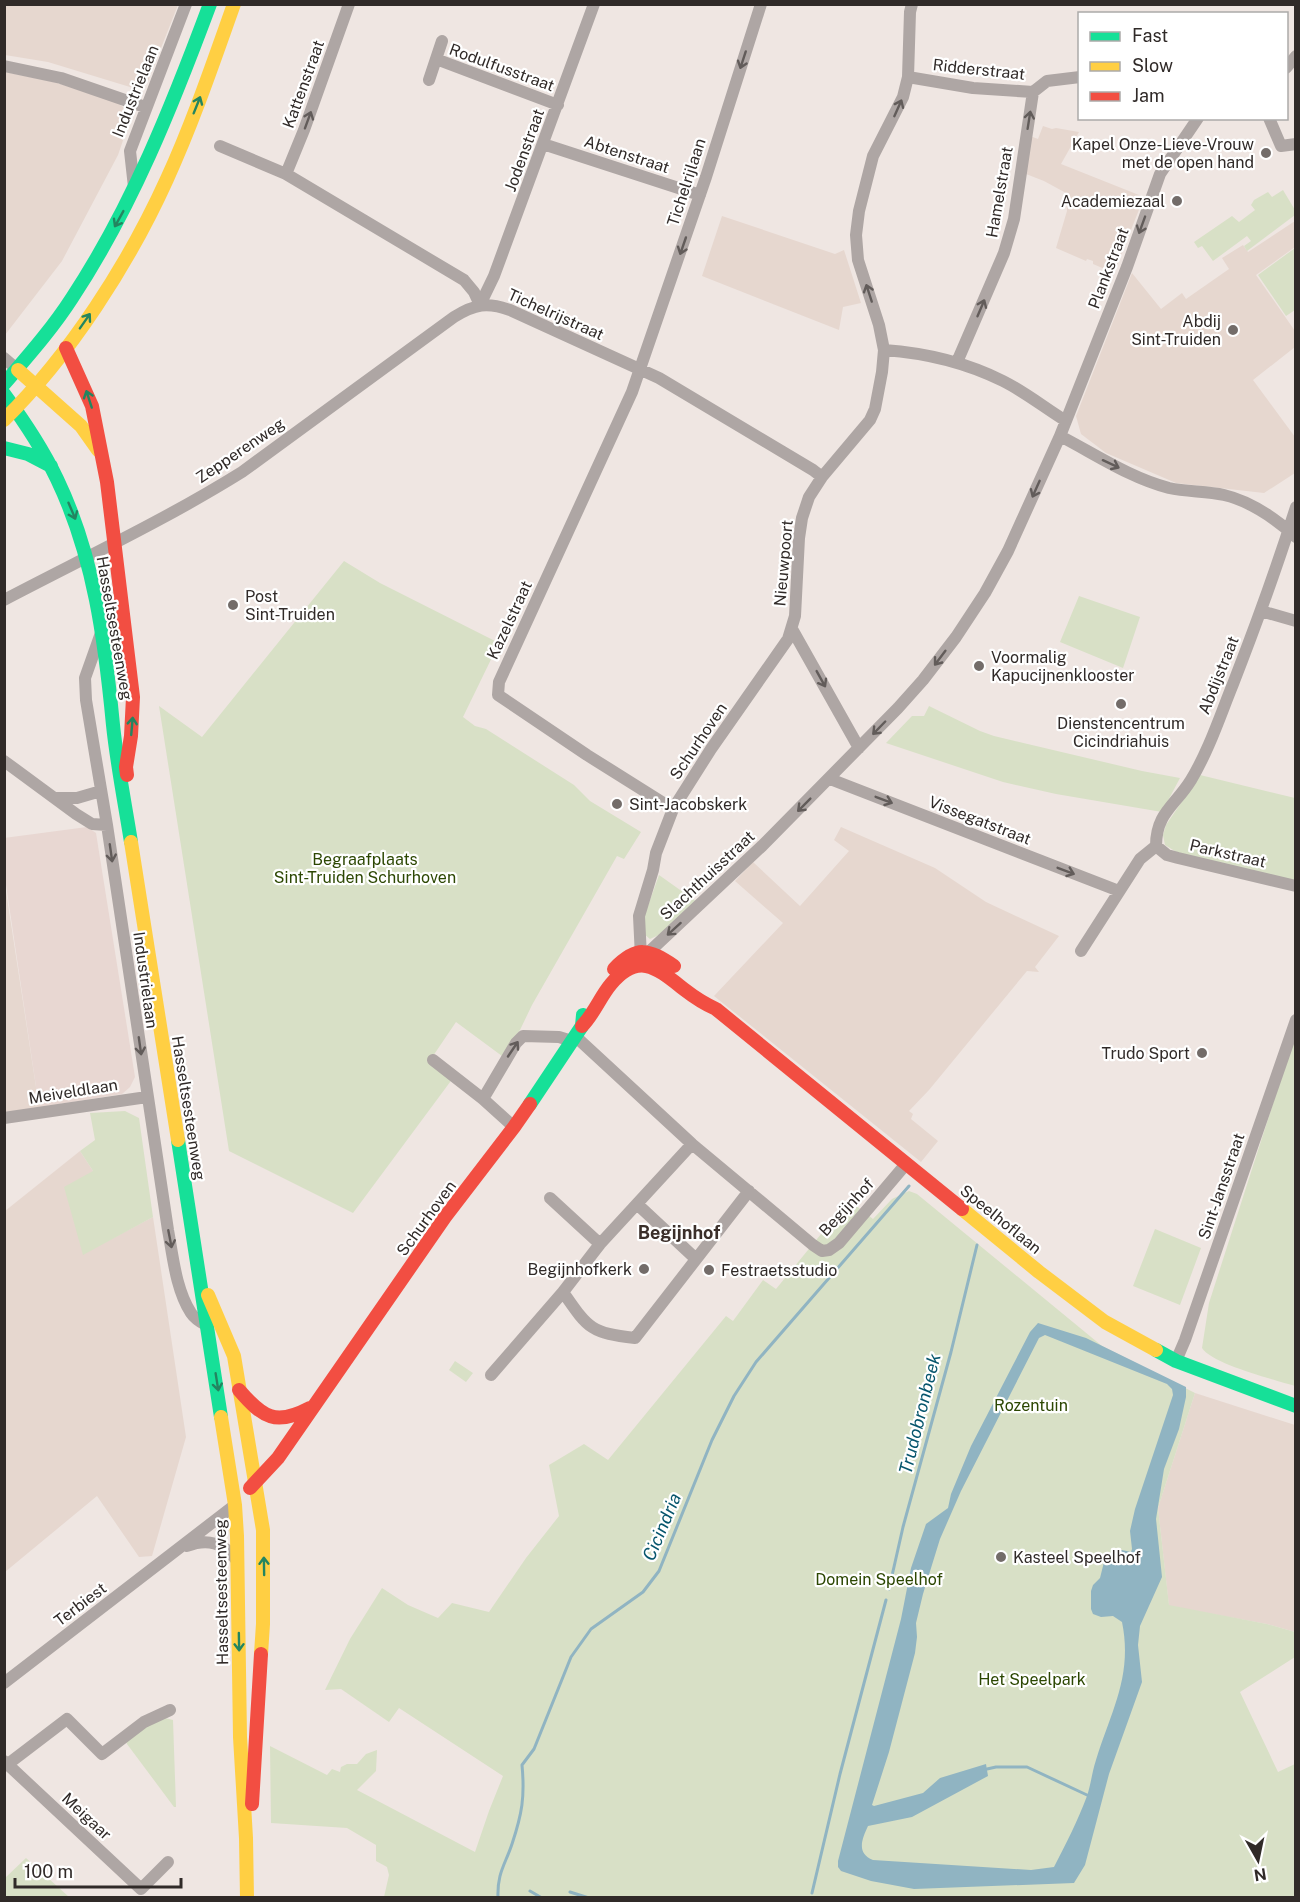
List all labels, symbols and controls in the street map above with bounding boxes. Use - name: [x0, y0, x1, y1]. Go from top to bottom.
- legend: [1078, 12, 1288, 120]
- text: Fast: [1132, 25, 1168, 46]
- street label: Kattenstraat: [279, 37, 328, 131]
- street label: Rodulfusstraat: [447, 40, 557, 95]
- street label: Industrielaan: [108, 42, 163, 140]
- one-way arrow: [737, 50, 748, 69]
- street label: Ridderstraat: [932, 55, 1026, 84]
- text: Slow: [1132, 55, 1173, 76]
- text: Jam: [1132, 85, 1165, 106]
- one-way arrow: [192, 96, 203, 115]
- one-way arrow: [892, 100, 904, 118]
- street label: Jodenstraat: [501, 106, 548, 194]
- one-way arrow: [303, 111, 314, 130]
- one-way arrow: [1023, 111, 1034, 131]
- street label: Abtenstraat: [582, 132, 672, 177]
- place label: Kapel Onze-Lieve-Vrouw met de open hand: [1072, 135, 1255, 172]
- street label: Tichelrijlaan: [663, 136, 710, 229]
- street label: Hamelstraat: [982, 145, 1017, 239]
- marker: Kapel Onze-Lieve-Vrouw met de open hand: [1259, 146, 1273, 160]
- place label: Academiezaal: [1061, 192, 1165, 211]
- marker: Academiezaal: [1170, 194, 1184, 208]
- one-way arrow: [113, 210, 125, 227]
- one-way arrow: [1135, 216, 1146, 234]
- street label: Plankstraat: [1084, 225, 1133, 311]
- one-way arrow: [677, 236, 688, 255]
- one-way arrow: [863, 284, 874, 303]
- street label: Tichelrijstraat: [505, 285, 607, 344]
- one-way arrow: [976, 299, 987, 317]
- place label: Abdij Sint-Truiden: [1131, 312, 1221, 349]
- one-way arrow: [79, 314, 91, 330]
- marker: Abdij Sint-Truiden: [1226, 323, 1240, 337]
- one-way arrow: [83, 390, 94, 409]
- street label: Zepperenweg: [192, 414, 288, 487]
- one-way arrow: [1102, 459, 1120, 471]
- one-way arrow: [1030, 480, 1041, 498]
- one-way arrow: [67, 501, 78, 520]
- street label: Nieuwpoort: [770, 519, 797, 607]
- street label: Hasseltsesteenweg: [92, 555, 137, 702]
- street label: Kazelstraat: [483, 578, 536, 663]
- place label: Post Sint-Truiden: [245, 587, 335, 624]
- marker: Post Sint-Truiden: [226, 598, 240, 612]
- street label: Abdijstraat: [1194, 633, 1243, 717]
- place label: Voormalig Kapucijnenklooster: [991, 648, 1135, 685]
- one-way arrow: [933, 650, 946, 666]
- marker: Voormalig Kapucijnenklooster: [972, 659, 986, 673]
- one-way arrow: [815, 670, 827, 687]
- marker: Dienstencentrum Cicindriahuis: [1114, 697, 1128, 711]
- street label: Schurhoven: [666, 699, 731, 783]
- place label: Dienstencentrum Cicindriahuis: [1057, 714, 1185, 751]
- one-way arrow: [127, 716, 138, 736]
- one-way arrow: [872, 720, 886, 735]
- street label: Vissegatstraat: [926, 792, 1034, 849]
- place label: Sint-Jacobskerk: [629, 795, 747, 814]
- one-way arrow: [875, 795, 893, 806]
- marker: Sint-Jacobskerk: [610, 797, 624, 811]
- one-way arrow: [796, 798, 811, 812]
- street label: Slachthuisstraat: [656, 827, 759, 924]
- street label: Parkstraat: [1188, 836, 1268, 871]
- one-way arrow: [105, 843, 116, 863]
- park label: Begraafplaats Sint-Truiden Schurhoven: [274, 850, 456, 887]
- one-way arrow: [1056, 866, 1075, 877]
- one-way arrow: [667, 922, 682, 936]
- street label: Industrielaan: [129, 930, 162, 1030]
- street label: Hasseltsesteenweg: [168, 1034, 209, 1182]
- one-way arrow: [134, 1036, 145, 1056]
- one-way arrow: [508, 1041, 520, 1058]
- place label: Trudo Sport: [1102, 1044, 1190, 1063]
- marker: Trudo Sport: [1195, 1046, 1209, 1060]
- street label: Meiveldlaan: [27, 1075, 119, 1108]
- street label: Sint-Jansstraat: [1194, 1131, 1249, 1242]
- street label: Begijnhof: [815, 1175, 878, 1240]
- street label: Schurhoven: [393, 1177, 460, 1260]
- street label: Speelhoflaan: [956, 1181, 1045, 1258]
- district label: Begijnhof: [638, 1222, 720, 1243]
- one-way arrow: [165, 1229, 176, 1248]
- place label: Begijnhofkerk: [528, 1260, 632, 1279]
- place label: Festraetsstudio: [721, 1261, 837, 1280]
- marker: Begijnhofkerk: [637, 1262, 651, 1276]
- marker: Festraetsstudio: [702, 1263, 716, 1277]
- water label: Trudobronbeek: [894, 1351, 945, 1476]
- one-way arrow: [211, 1372, 222, 1391]
- park label: Rozentuin: [994, 1396, 1068, 1415]
- water label: Cicindria: [638, 1490, 685, 1564]
- street label: Hasseltsesteenweg: [211, 1519, 232, 1665]
- place label: Kasteel Speelhof: [1013, 1548, 1141, 1567]
- marker: Kasteel Speelhof: [994, 1550, 1008, 1564]
- one-way arrow: [258, 1556, 269, 1576]
- park label: Domein Speelhof: [815, 1570, 943, 1589]
- street label: Terbiest: [50, 1579, 110, 1630]
- one-way arrow: [233, 1631, 245, 1651]
- park label: Het Speelpark: [978, 1670, 1086, 1689]
- street label: Meigaar: [58, 1789, 115, 1844]
- north arrow: [1228, 1830, 1288, 1890]
- scale bar: [15, 1851, 182, 1889]
- text: 100 m: [24, 1861, 73, 1882]
- text: N: [1253, 1864, 1268, 1885]

